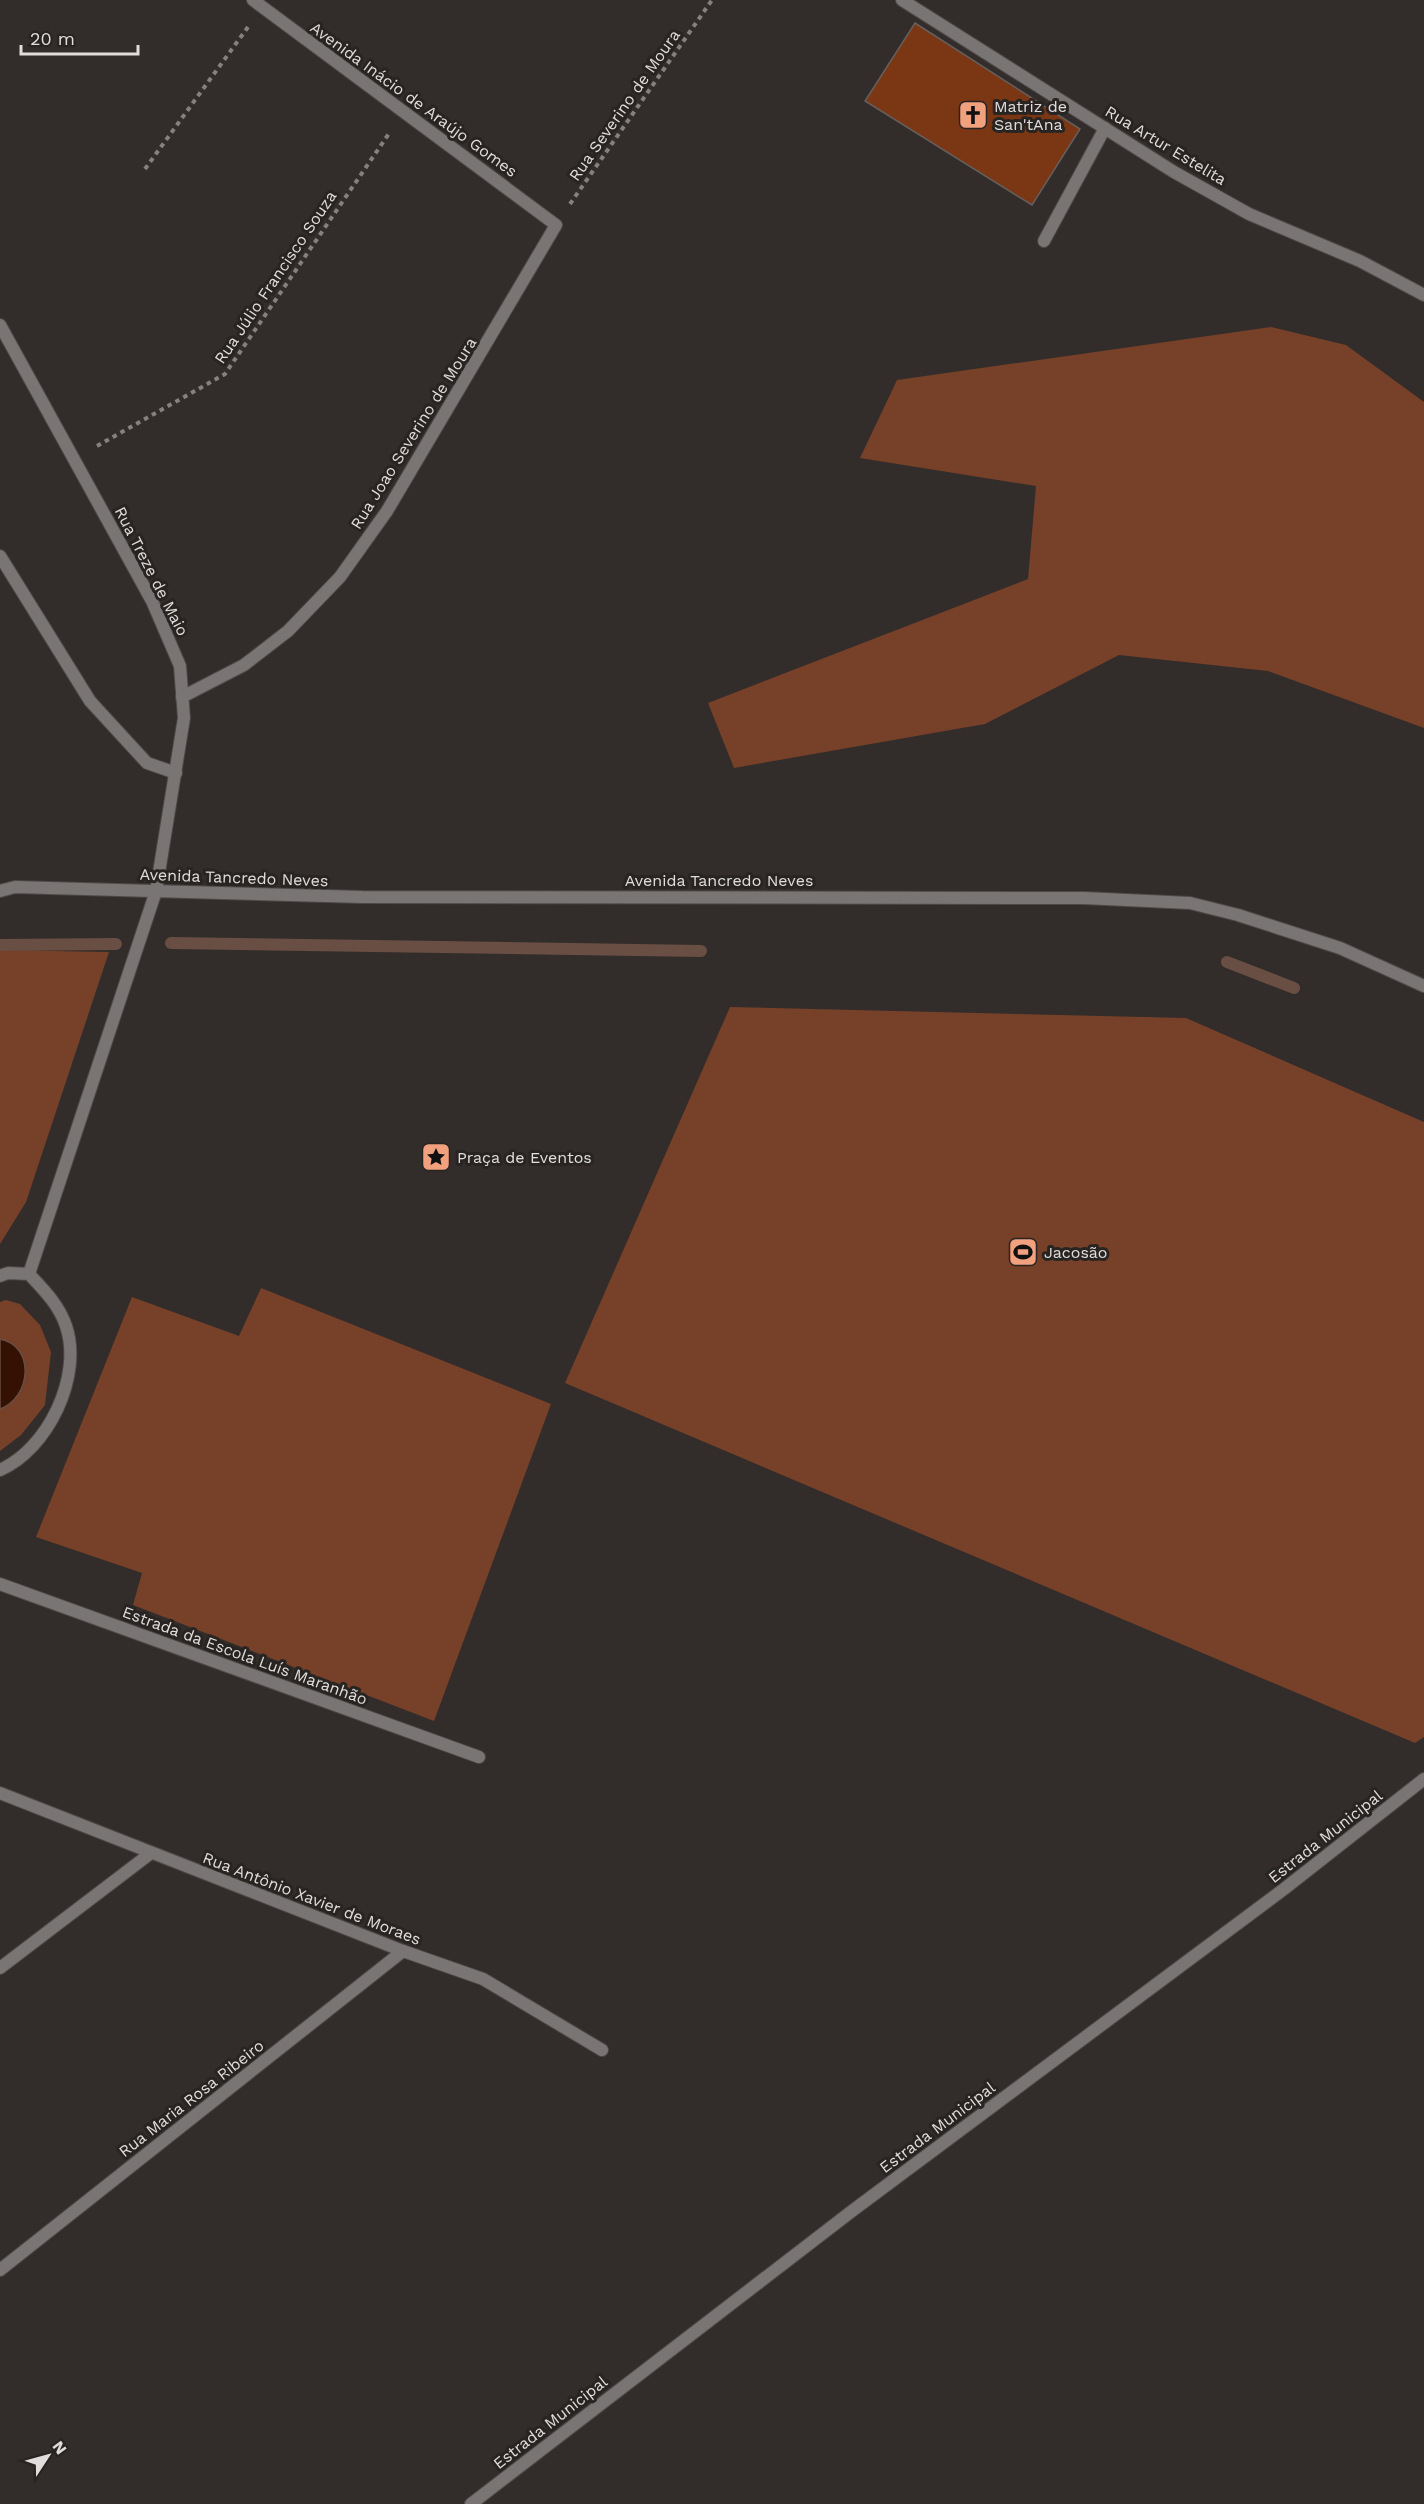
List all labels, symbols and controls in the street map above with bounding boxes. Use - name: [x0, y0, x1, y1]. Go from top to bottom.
- scale bar: [21, 18, 138, 56]
- street label: Avenida Inácio de Araújo Gomes: [307, 18, 521, 181]
- street label: Rua Severino de Moura: [565, 26, 684, 185]
- text: 20 m: [30, 28, 75, 49]
- place label: Matriz de San'tAna: [994, 97, 1067, 134]
- church icon: Matriz de San'tAna: [957, 99, 989, 131]
- street label: Rua Artur Estelita: [1102, 102, 1230, 189]
- street label: Rua Júlio Francisco Souza: [210, 187, 340, 367]
- street label: Rua Joao Severino de Moura: [346, 334, 480, 533]
- street label: Rua Treze de Maio: [111, 503, 192, 639]
- street label: Avenida Tancredo Neves: [139, 865, 329, 890]
- street label: Avenida Tancredo Neves: [625, 871, 813, 890]
- place icon: Praça de Eventos: [420, 1141, 452, 1173]
- place label: Praça de Eventos: [457, 1148, 592, 1167]
- sports icon: Jacosão: [1007, 1236, 1039, 1268]
- place label: Jacosão: [1044, 1243, 1107, 1262]
- street label: Estrada da Escola Luís Maranhão: [120, 1602, 370, 1709]
- street label: Estrada Municipal: [1264, 1786, 1386, 1887]
- street label: Rua Antônio Xavier de Moraes: [200, 1848, 424, 1949]
- street label: Rua Maria Rosa Ribeiro: [115, 2036, 268, 2161]
- street label: Estrada Municipal: [876, 2078, 999, 2177]
- street label: Estrada Municipal: [489, 2372, 611, 2473]
- north arrow: [18, 2426, 78, 2486]
- text: N: [49, 2437, 71, 2458]

